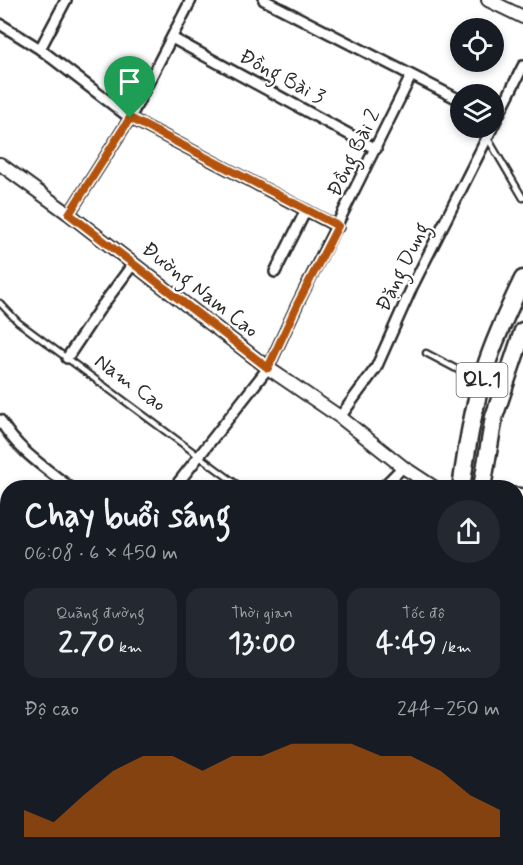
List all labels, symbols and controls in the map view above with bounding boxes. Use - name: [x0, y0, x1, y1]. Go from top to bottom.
- map controls: [450, 18, 504, 138]
- button: locate: [450, 18, 504, 72]
- street label: Đồng Bài 3: [233, 43, 330, 113]
- pin: [104, 56, 155, 118]
- icon: arrive: [113, 65, 146, 98]
- button: layers: [450, 84, 504, 138]
- street label: Đồng Bài 2: [321, 104, 389, 202]
- street label: Đặng Dung: [369, 218, 438, 317]
- street label: Đường Nam Cao: [135, 236, 264, 346]
- street label: Nam Cao: [88, 347, 172, 419]
- road number: QL.1: [456, 363, 508, 397]
- text: Chạy buổi sáng: [24, 495, 231, 539]
- button: share: [437, 500, 500, 563]
- text: 06:08 · 6 × 450 m: [24, 540, 178, 567]
- text: Quãng đường: [56, 603, 145, 624]
- text: Thời gian: [231, 603, 293, 624]
- text: Tốc độ: [402, 603, 445, 624]
- text: 2.70: [58, 624, 115, 663]
- text: 13:00: [228, 624, 296, 663]
- text: 4:49: [376, 624, 437, 663]
- text: km: [115, 637, 142, 658]
- text: /km: [437, 637, 471, 658]
- text: Độ cao: [24, 696, 79, 723]
- text: 244–250 m: [397, 696, 500, 723]

